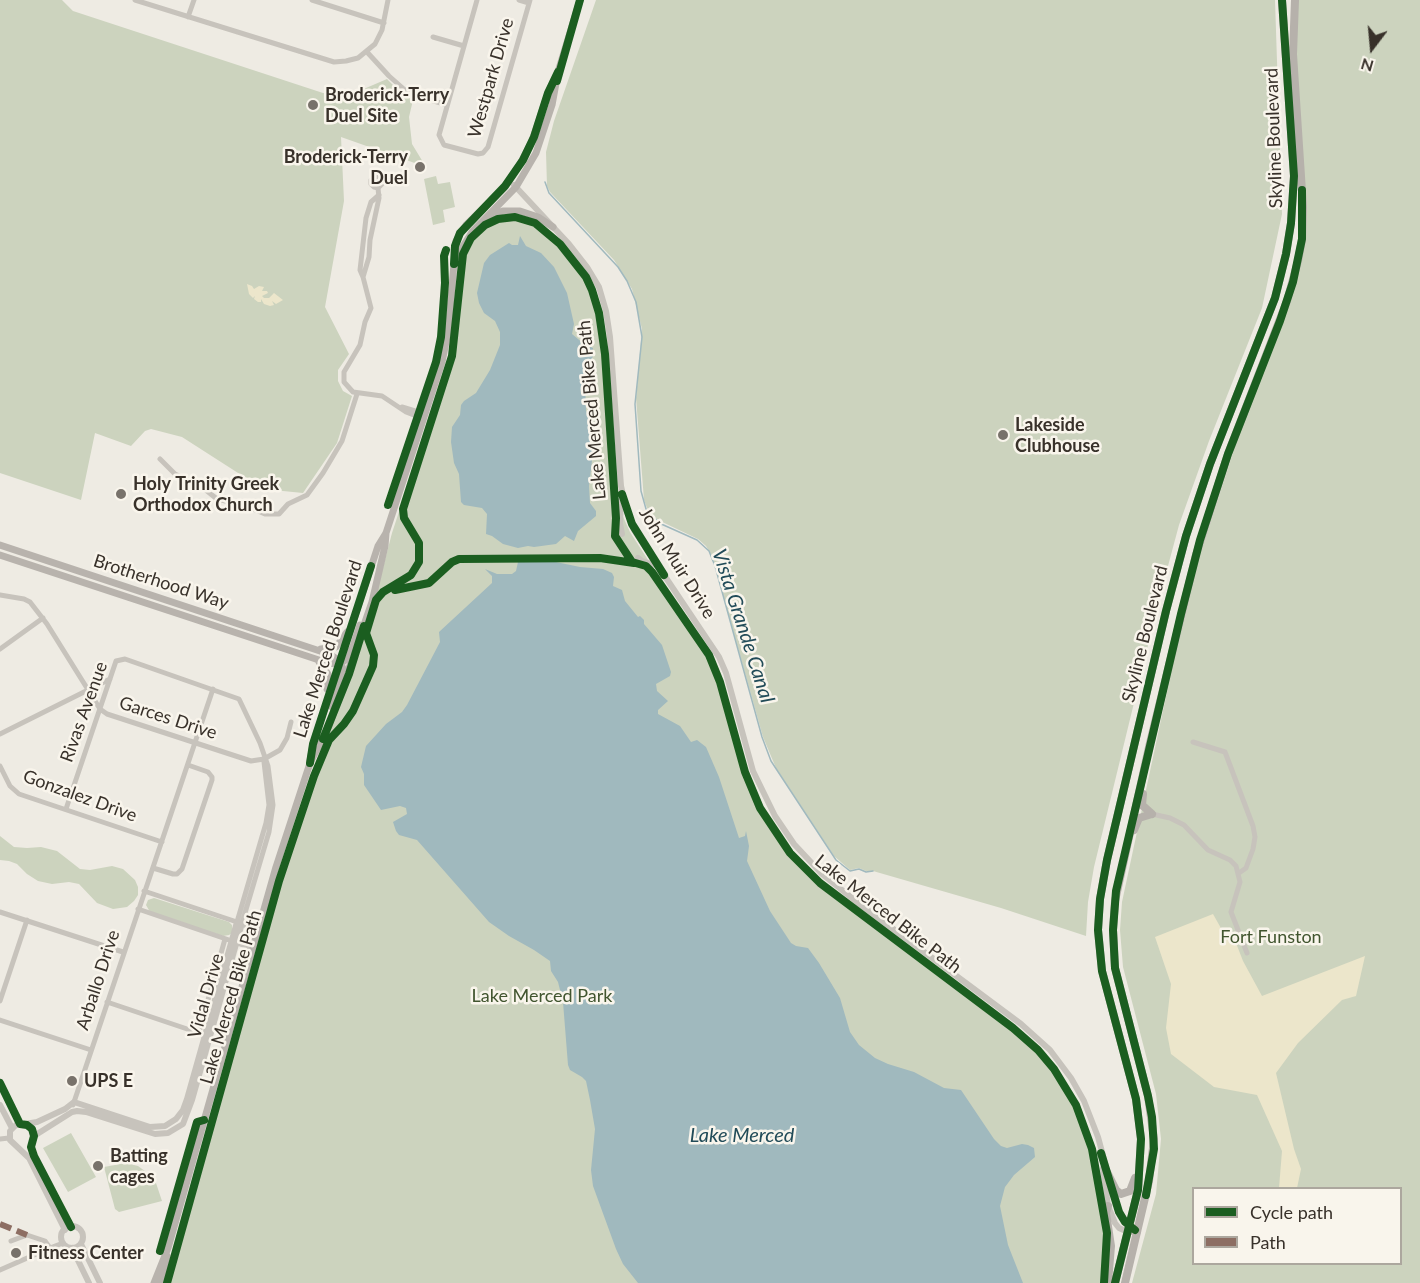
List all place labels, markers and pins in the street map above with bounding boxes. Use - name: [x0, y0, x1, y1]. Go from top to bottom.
- place label: Broderick-Terry Duel Site: [325, 84, 449, 127]
- marker: Broderick-Terry Duel Site: [306, 98, 320, 112]
- place label: Broderick-Terry Duel: [284, 146, 408, 188]
- marker: Broderick-Terry Duel: [413, 160, 427, 174]
- place label: Lakeside Clubhouse: [1015, 414, 1100, 456]
- marker: Lakeside Clubhouse: [996, 428, 1010, 442]
- place label: Holy Trinity Greek Orthodox Church: [133, 473, 279, 516]
- marker: Holy Trinity Greek Orthodox Church: [114, 487, 128, 501]
- place label: UPS E: [84, 1070, 133, 1092]
- marker: UPS E: [65, 1074, 79, 1088]
- place label: Batting cages: [110, 1145, 168, 1188]
- marker: Batting cages: [91, 1159, 105, 1173]
- place label: Fitness Center: [28, 1242, 144, 1264]
- marker: Fitness Center: [9, 1246, 23, 1260]

